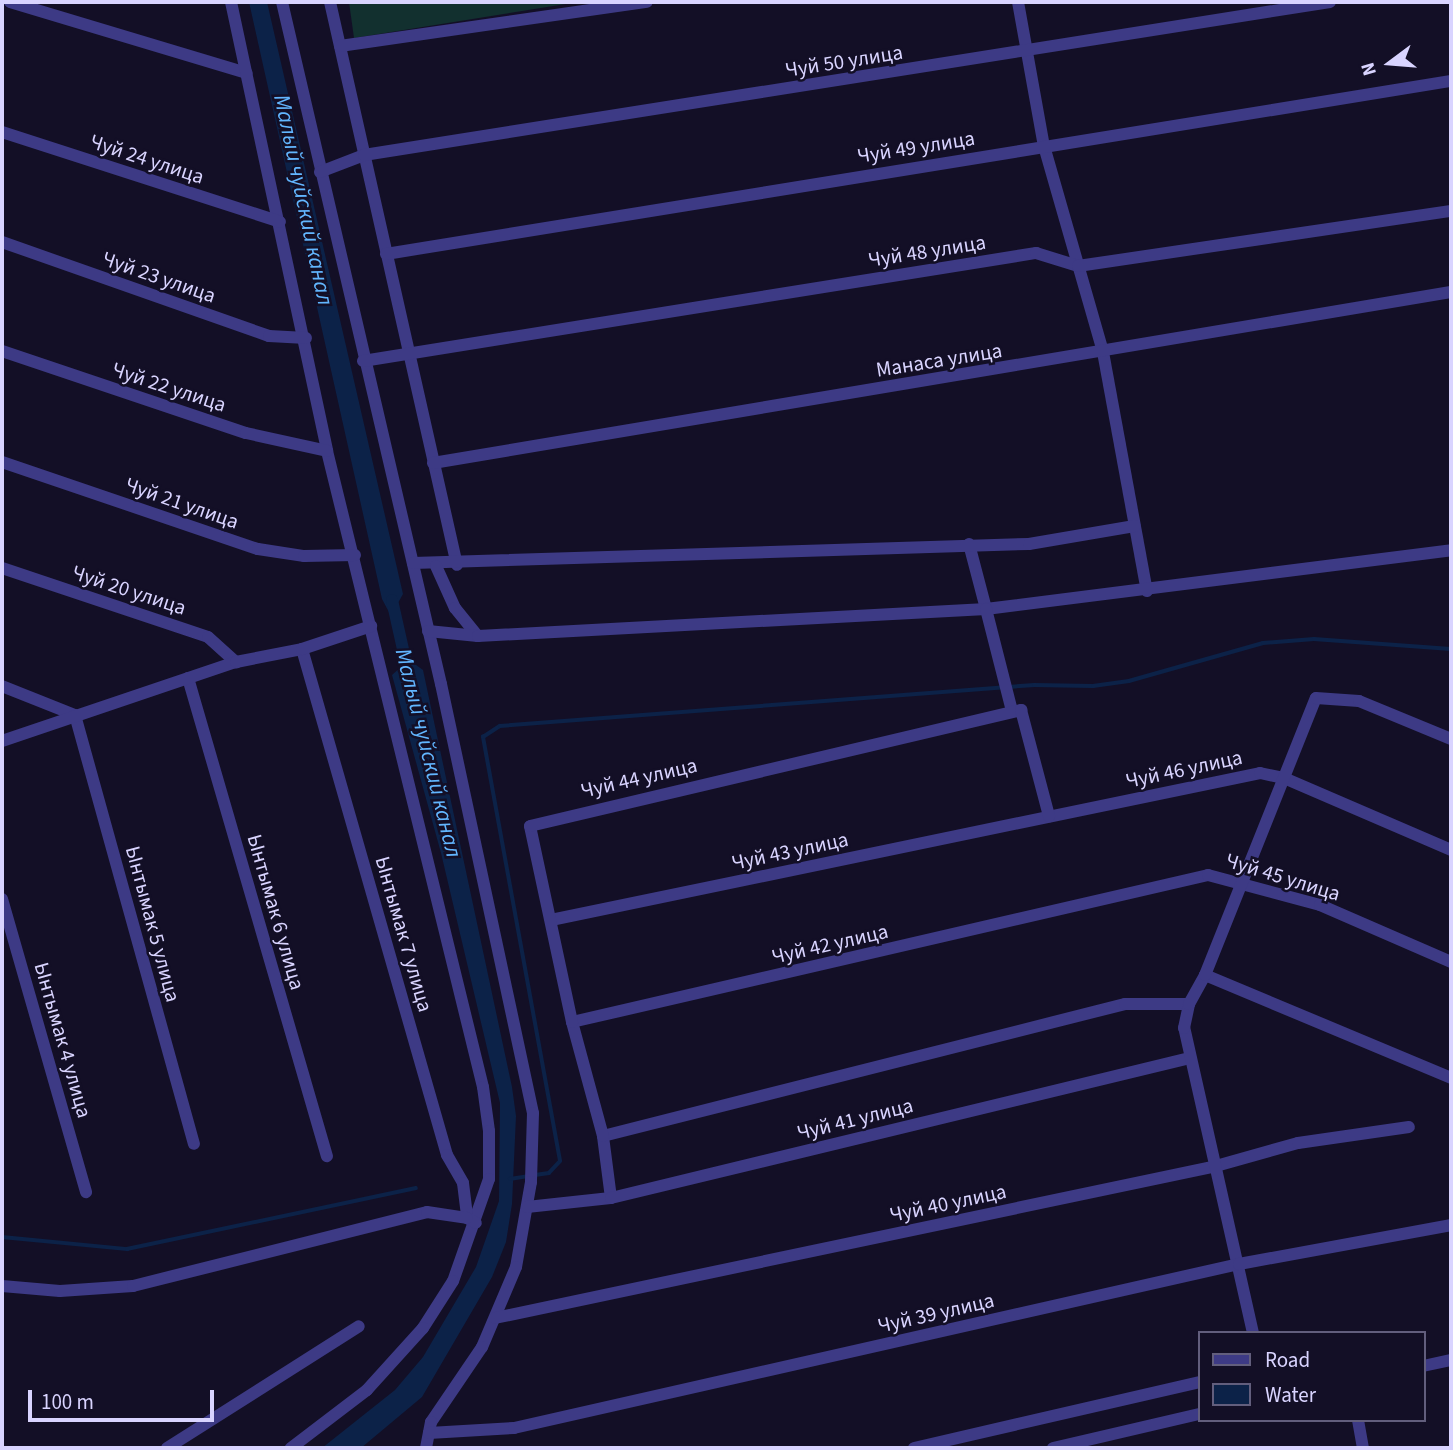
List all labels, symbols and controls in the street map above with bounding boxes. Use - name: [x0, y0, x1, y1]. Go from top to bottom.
- north arrow: [1355, 28, 1425, 98]
- street label: Чуй 50 улица: [783, 39, 905, 83]
- text: N: [1355, 59, 1384, 79]
- water label: Малый чуйский канал: [267, 92, 339, 308]
- street label: Чуй 49 улица: [855, 125, 977, 169]
- street label: Чуй 24 улица: [87, 129, 207, 189]
- street label: Чуй 48 улица: [866, 229, 988, 273]
- street label: Чуй 23 улица: [99, 246, 219, 308]
- street label: Манаса улица: [874, 338, 1004, 382]
- street label: Чуй 22 улица: [109, 357, 229, 417]
- street label: Чуй 21 улица: [122, 472, 242, 534]
- street label: Чуй 20 улица: [69, 560, 189, 620]
- water label: Малый чуйский канал: [389, 645, 467, 861]
- street label: Чуй 46 улица: [1123, 744, 1245, 794]
- street label: Чуй 44 улица: [578, 752, 700, 804]
- street label: Чуй 43 улица: [729, 826, 851, 876]
- street label: Ынтымак 6 улица: [242, 831, 310, 993]
- street label: Ынтымак 5 улица: [120, 843, 186, 1005]
- street label: Чуй 45 улица: [1223, 848, 1343, 906]
- street label: Ынтымак 7 улица: [370, 853, 438, 1015]
- street label: Чуй 42 улица: [769, 918, 891, 970]
- street label: Ынтымак 4 улица: [29, 959, 97, 1121]
- street label: Чуй 41 улица: [794, 1092, 916, 1146]
- street label: Чуй 40 улица: [887, 1178, 1009, 1228]
- street label: Чуй 39 улица: [875, 1287, 997, 1339]
- legend: [1198, 1331, 1425, 1422]
- text: Road: [1265, 1345, 1310, 1375]
- scale bar: [32, 1376, 217, 1420]
- text: Water: [1265, 1380, 1316, 1410]
- text: 100 m: [41, 1387, 94, 1417]

